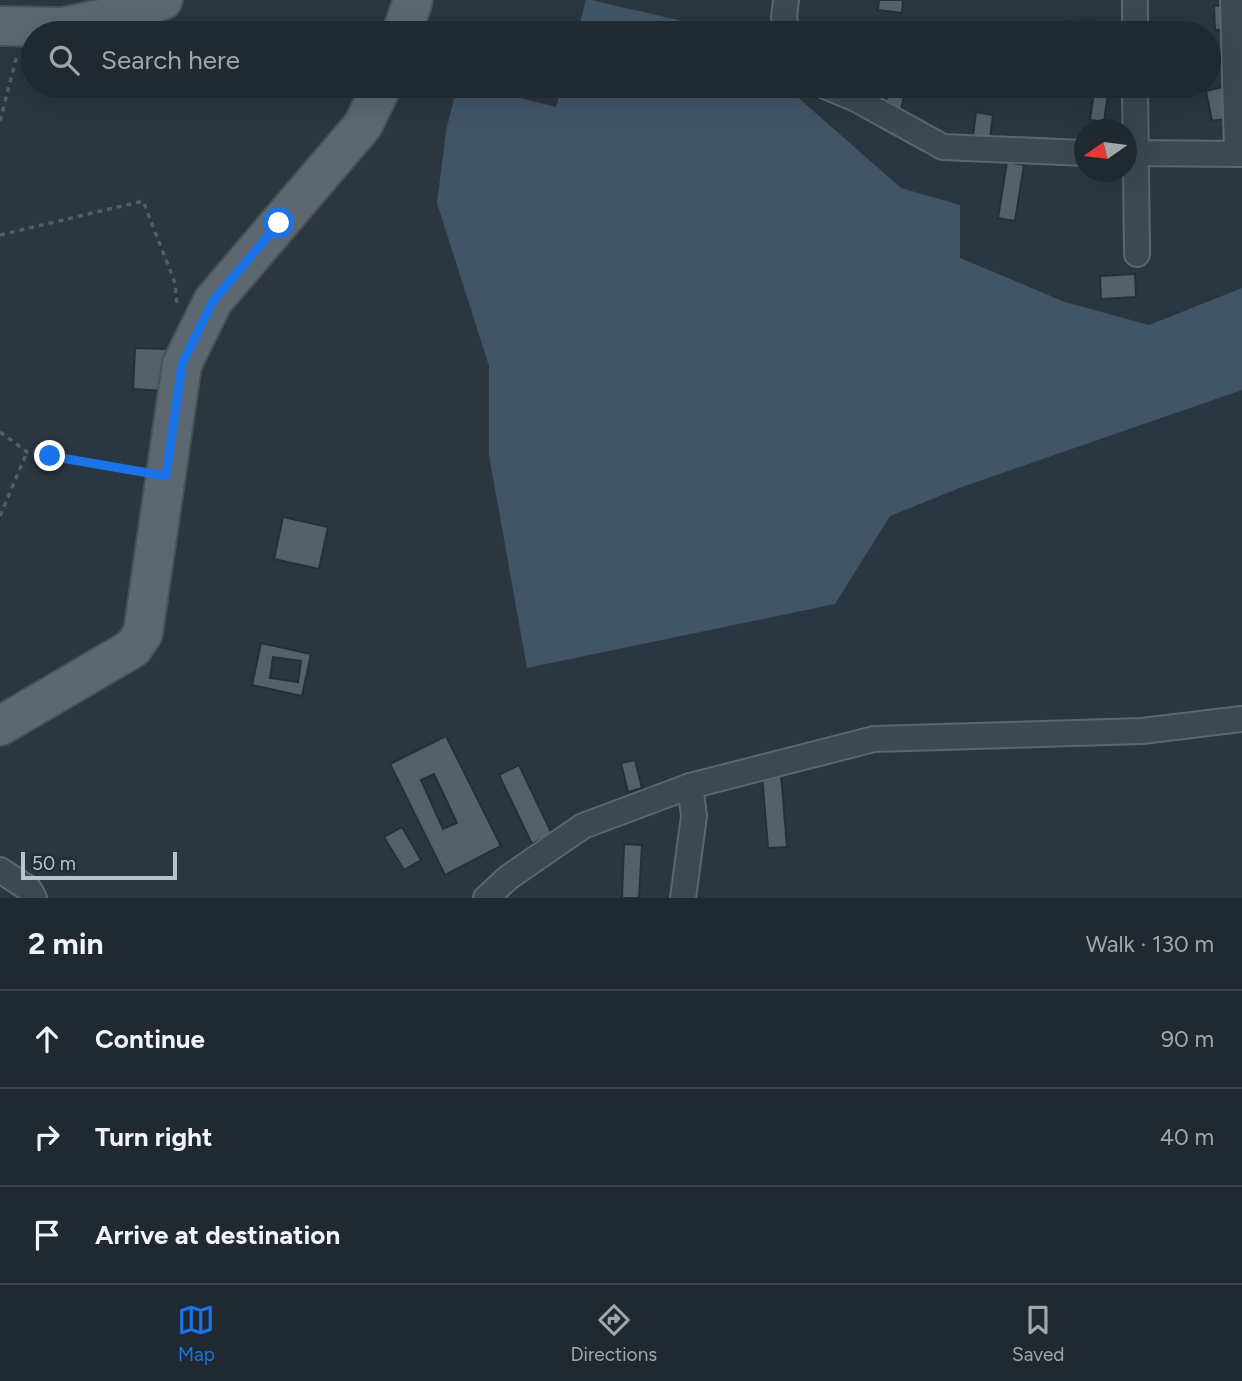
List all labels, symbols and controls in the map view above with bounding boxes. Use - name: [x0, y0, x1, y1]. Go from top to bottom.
- search box: [21, 21, 1221, 98]
- icon: search: [45, 41, 83, 79]
- text: Search here: [101, 44, 240, 76]
- north arrow: [1074, 119, 1137, 182]
- route start: [263, 207, 294, 238]
- route end: [34, 440, 65, 471]
- scale bar: [21, 849, 177, 881]
- text: 50 m: [32, 852, 76, 875]
- text: 2 min: [28, 925, 104, 962]
- text: Walk · 130 m: [1086, 930, 1214, 958]
- icon: ahead: [28, 1020, 66, 1058]
- text: Continue: [95, 1023, 205, 1055]
- text: 90 m: [1161, 1025, 1214, 1053]
- icon: right: [28, 1118, 66, 1156]
- text: Turn right: [95, 1121, 212, 1153]
- text: 40 m: [1160, 1123, 1214, 1151]
- icon: arrive: [28, 1216, 66, 1254]
- text: Arrive at destination: [95, 1219, 340, 1251]
- tab: Map: [177, 1301, 215, 1366]
- tab: Directions: [570, 1301, 657, 1366]
- tab: Saved: [1012, 1301, 1064, 1366]

